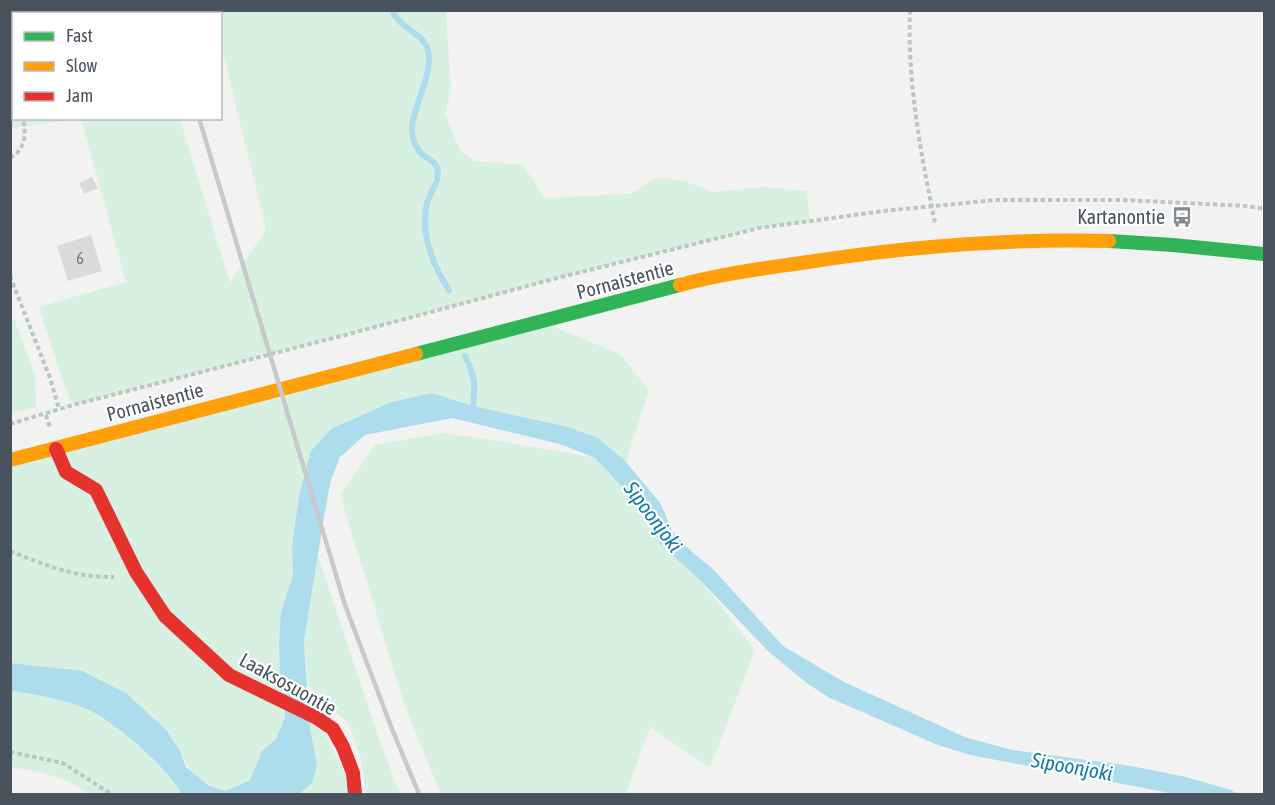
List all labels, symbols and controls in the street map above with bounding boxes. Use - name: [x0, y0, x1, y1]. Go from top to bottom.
- legend: [12, 12, 222, 120]
- text: Fast: [66, 25, 93, 46]
- text: Slow: [66, 55, 97, 76]
- text: Jam: [66, 85, 93, 106]
- place label: Kartanontie: [1077, 205, 1165, 228]
- bus stop icon: Kartanontie: [1170, 205, 1194, 229]
- house number: 6: [76, 249, 84, 267]
- street label: Pornaistentie: [574, 256, 676, 303]
- street label: Pornaistentie: [104, 378, 206, 425]
- water label: Sipoonjoki: [619, 476, 688, 556]
- street label: Laaksosuontie: [236, 648, 341, 720]
- water label: Sipoonjoki: [1029, 747, 1115, 785]

